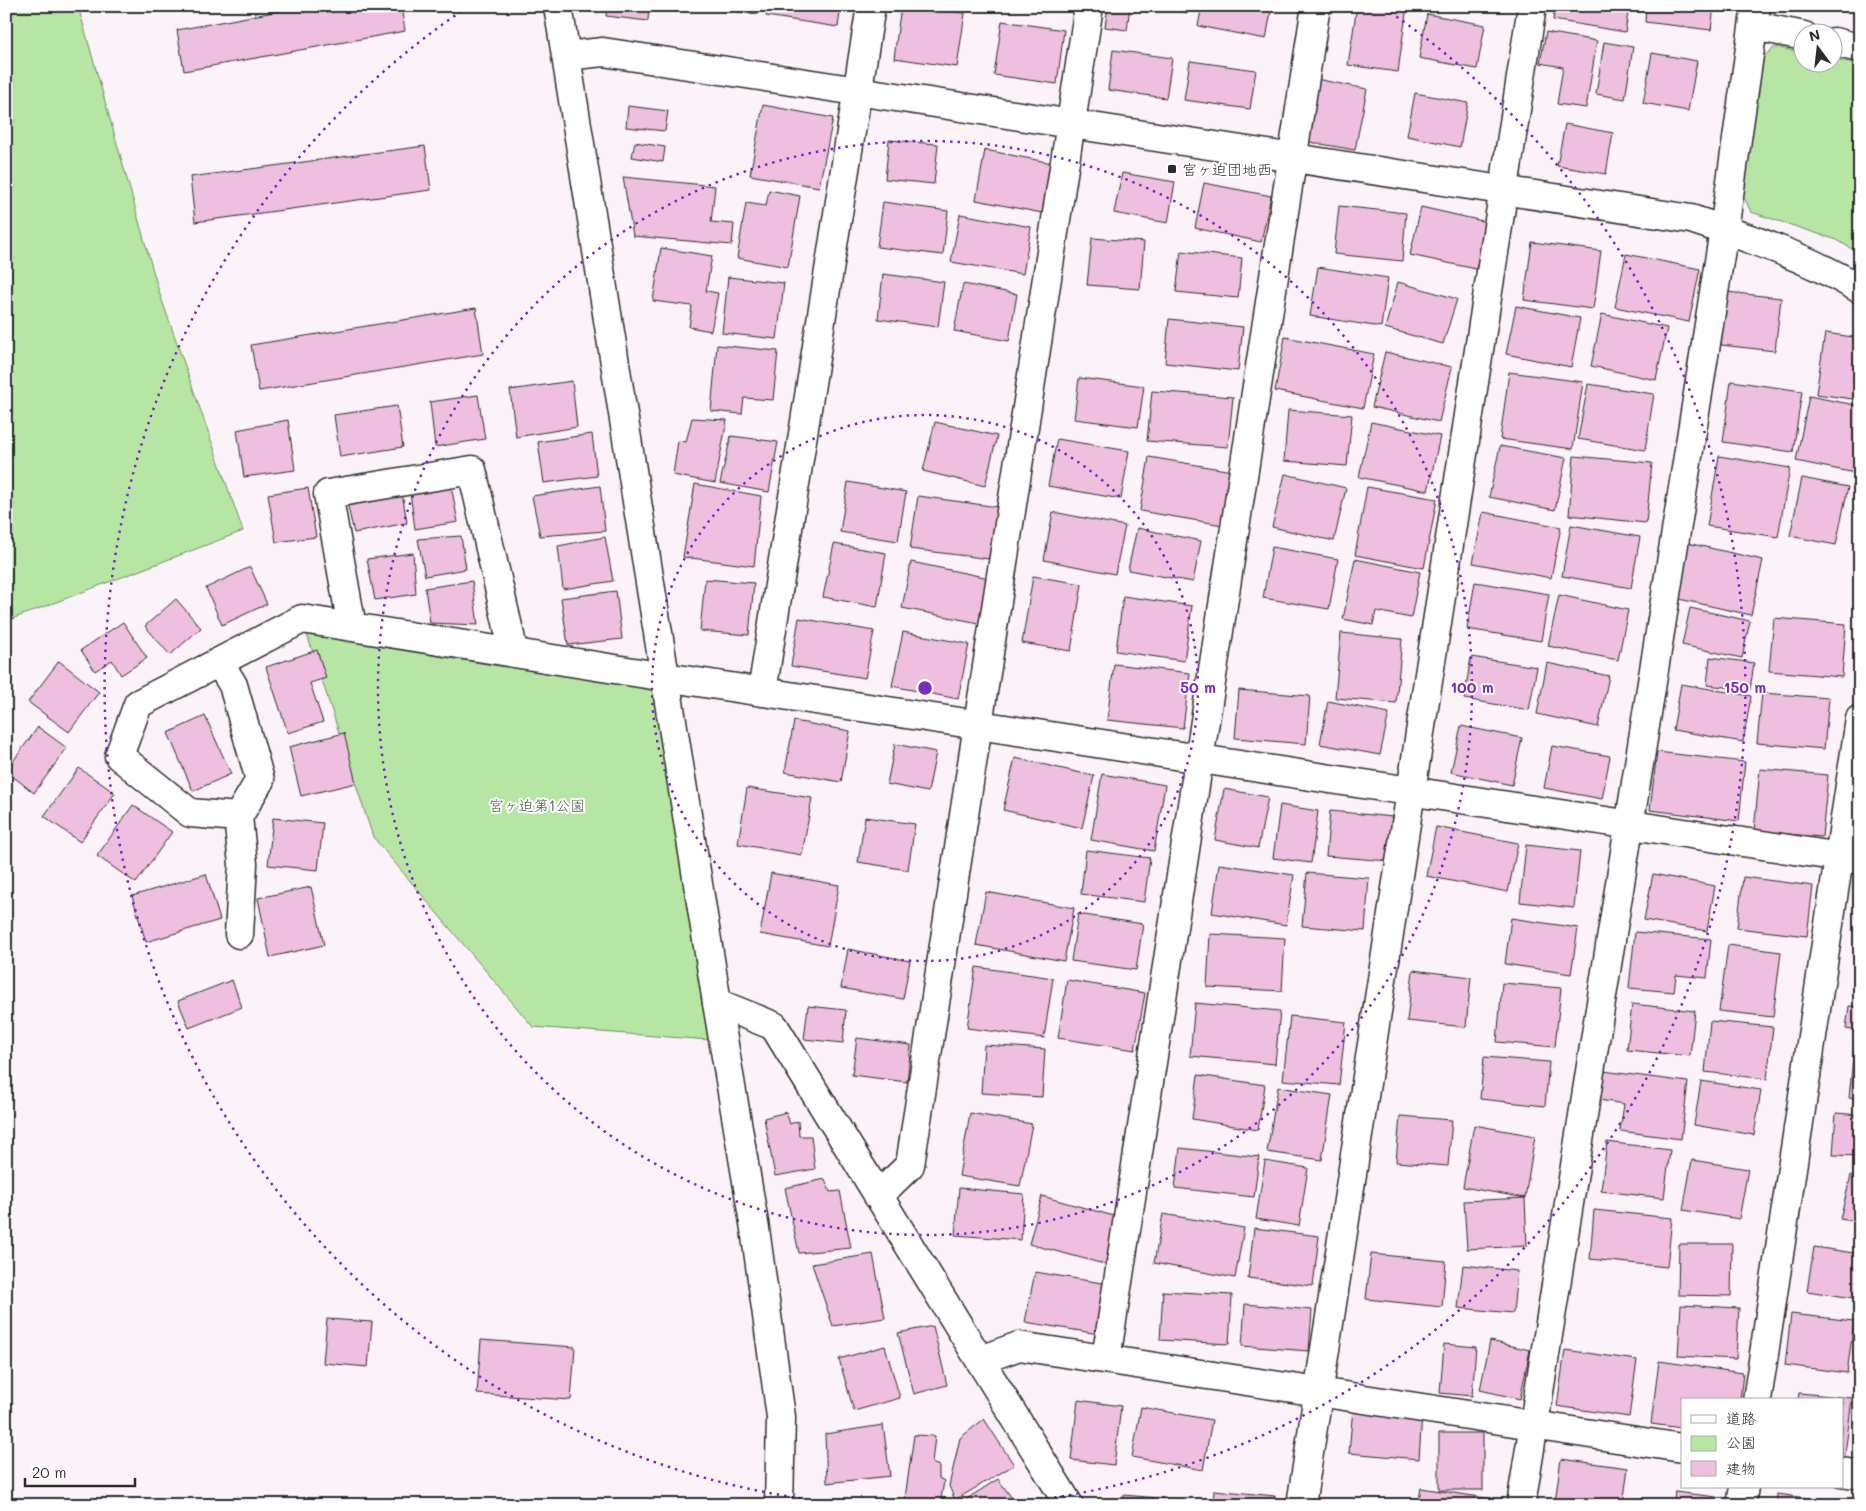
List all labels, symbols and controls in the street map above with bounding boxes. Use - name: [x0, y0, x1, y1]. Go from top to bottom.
- north arrow: [1794, 22, 1844, 72]
- text: N: [1807, 24, 1822, 46]
- place label: 宮ヶ迫団地西: [1182, 159, 1272, 179]
- marker: 宮ヶ迫団地西: [1166, 163, 1178, 175]
- text: 50 m: [1180, 677, 1216, 697]
- text: 100 m: [1450, 677, 1494, 697]
- text: 150 m: [1724, 677, 1766, 697]
- centre of rings: [916, 679, 934, 697]
- park label: 宮ヶ迫第1公園: [489, 795, 585, 815]
- legend: [1681, 1398, 1844, 1488]
- text: 道路: [1726, 1408, 1756, 1428]
- text: 公園: [1726, 1432, 1756, 1452]
- scale bar: [25, 1456, 135, 1488]
- text: 建物: [1726, 1458, 1756, 1478]
- text: 20 m: [32, 1462, 66, 1482]

